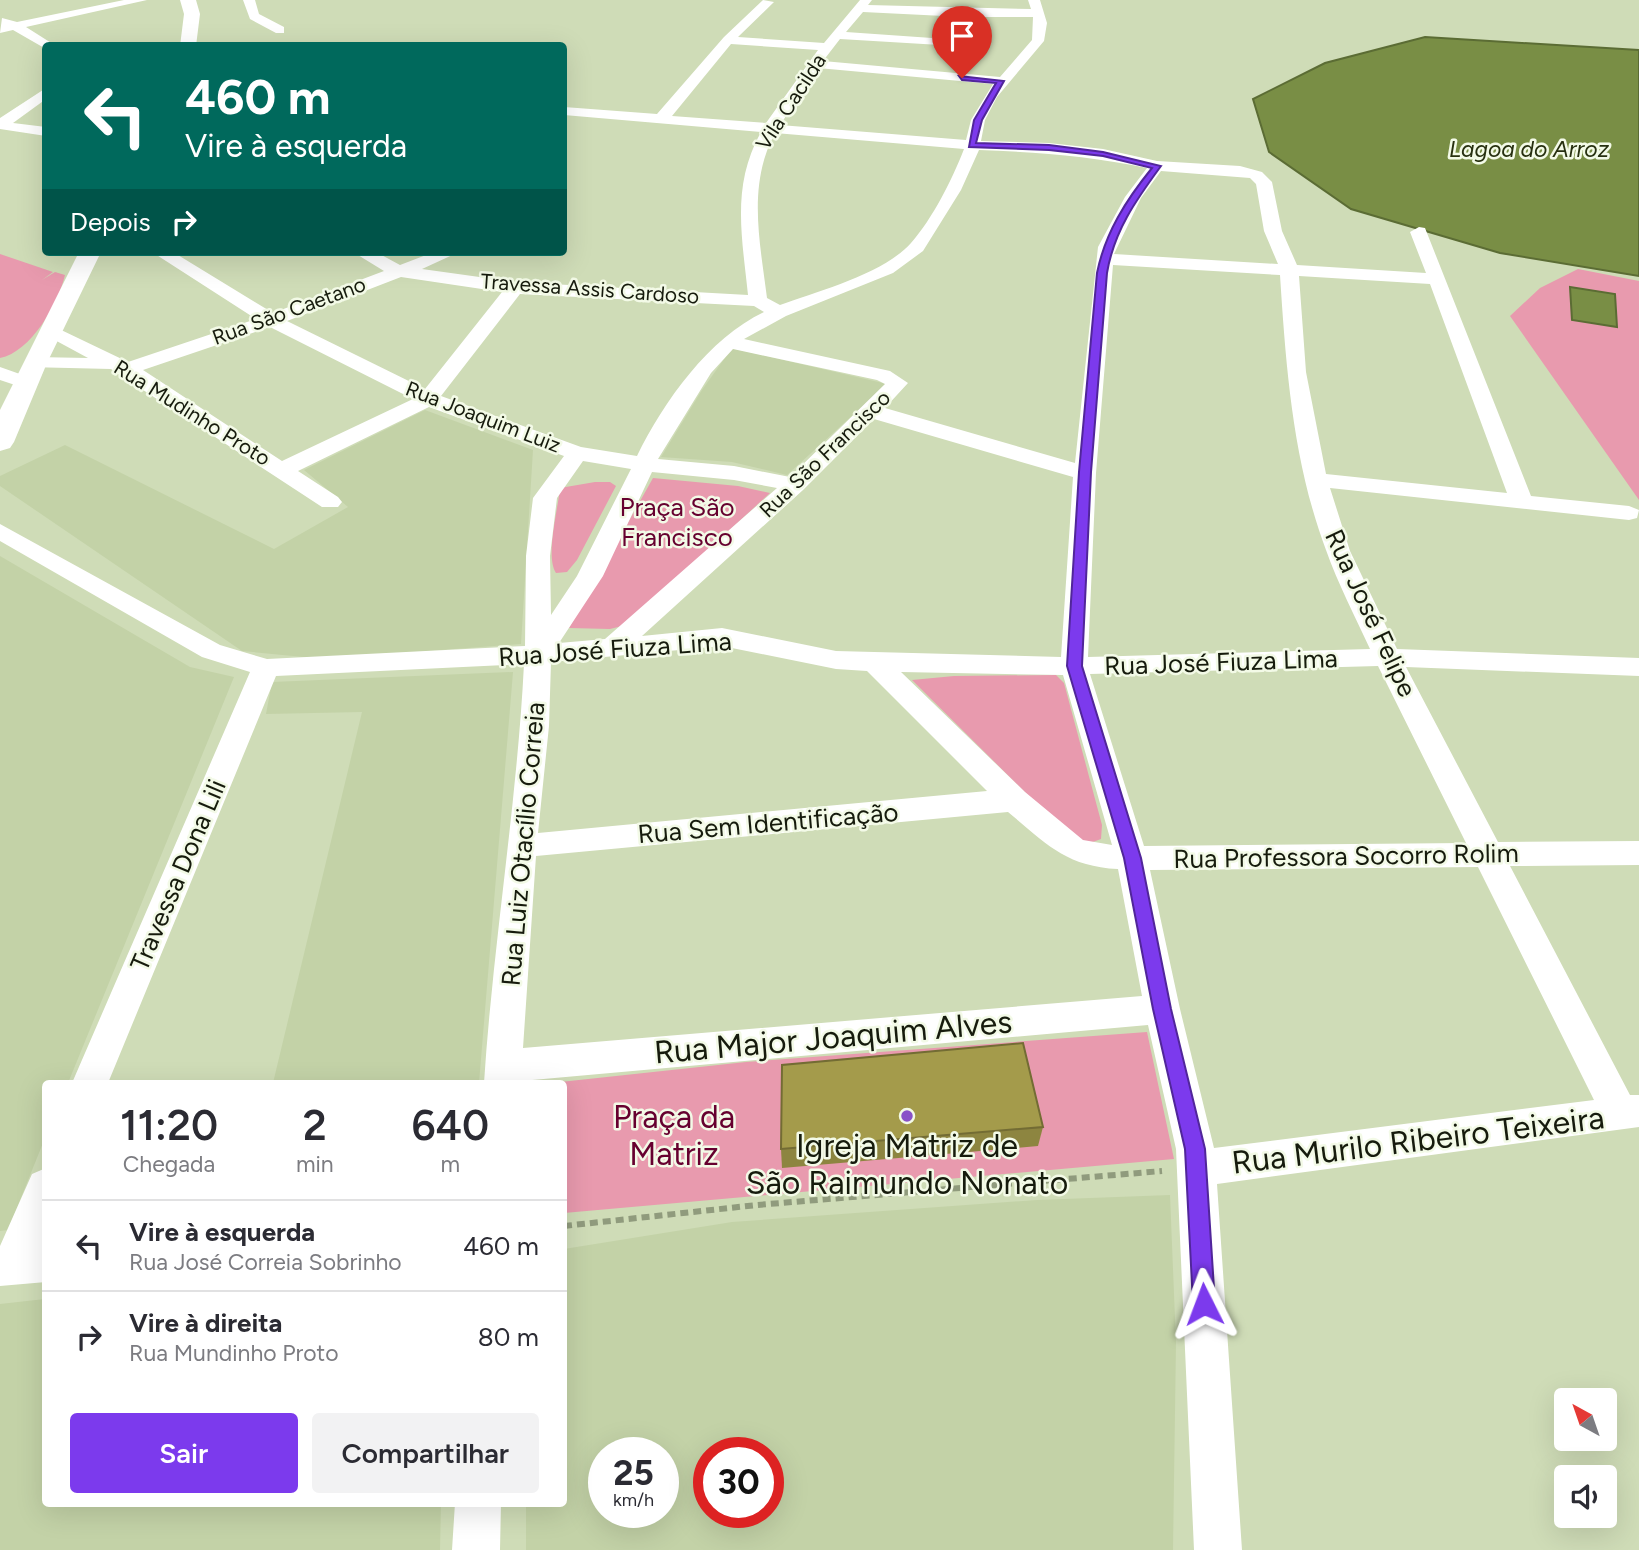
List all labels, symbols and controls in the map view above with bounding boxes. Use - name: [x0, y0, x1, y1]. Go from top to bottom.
- pin: [932, 6, 992, 78]
- icon: arrive: [943, 17, 981, 55]
- street label: Vila Cacilda: [750, 49, 831, 155]
- text: 460 m: [185, 67, 331, 126]
- icon: left: [70, 70, 161, 161]
- text: Vire à esquerda: [185, 127, 407, 165]
- water label: Lagoa do Arroz: [1449, 135, 1610, 163]
- icon: right: [165, 203, 203, 241]
- text: Depois: [70, 206, 151, 238]
- street label: Travessa Assis Cardoso: [480, 268, 700, 309]
- street label: Rua São Caetano: [209, 271, 369, 350]
- street label: Rua Mudinho Proto: [109, 354, 275, 471]
- street label: Rua Joaquim Luiz: [402, 375, 564, 458]
- street label: Rua São Francisco: [754, 385, 895, 522]
- park label: Praça São Francisco: [619, 491, 735, 553]
- street label: Rua José Felipe: [1318, 524, 1424, 702]
- street label: Rua José Fiuza Lima: [497, 625, 733, 673]
- street label: Rua José Fiuza Lima: [1104, 642, 1338, 682]
- street label: Rua Luiz Otacílio Correia: [495, 701, 551, 987]
- street label: Travessa Dona Lili: [123, 774, 233, 976]
- street label: Rua Sem Identificação: [636, 796, 900, 850]
- street label: Rua Professora Socorro Rolim: [1173, 837, 1519, 875]
- street label: Rua Major Joaquim Alves: [653, 1002, 1013, 1072]
- park label: Praça da Matriz: [613, 1098, 735, 1173]
- street label: Rua Murilo Ribeiro Teixeira: [1230, 1098, 1606, 1182]
- text: 11:20: [120, 1100, 218, 1151]
- text: 2: [303, 1100, 327, 1151]
- text: 640: [412, 1100, 489, 1151]
- marker: Igreja Matriz de São Raimundo Nonato: [899, 1108, 915, 1124]
- place label: Igreja Matriz de São Raimundo Nonato: [746, 1127, 1068, 1202]
- text: Chegada: [123, 1150, 215, 1178]
- text: min: [296, 1150, 334, 1178]
- text: m: [441, 1150, 460, 1178]
- text: Vire à esquerda: [129, 1216, 315, 1248]
- icon: left: [70, 1227, 108, 1265]
- text: 460 m: [463, 1230, 539, 1262]
- text: Rua José Correia Sobrinho: [129, 1248, 402, 1276]
- position arrow: [1167, 1267, 1241, 1341]
- text: Vire à direita: [129, 1307, 282, 1339]
- icon: right: [70, 1318, 108, 1356]
- text: 80 m: [478, 1321, 539, 1353]
- text: Rua Mundinho Proto: [129, 1339, 339, 1367]
- north arrow: [1554, 1388, 1617, 1451]
- map controls: [1554, 1388, 1617, 1528]
- button: Sair: [70, 1413, 298, 1493]
- button: Compartilhar: [312, 1413, 539, 1493]
- speed limit sign: 30: [693, 1437, 784, 1528]
- text: 25: [613, 1452, 654, 1494]
- button: sound: [1554, 1465, 1617, 1528]
- text: km/h: [613, 1489, 654, 1511]

